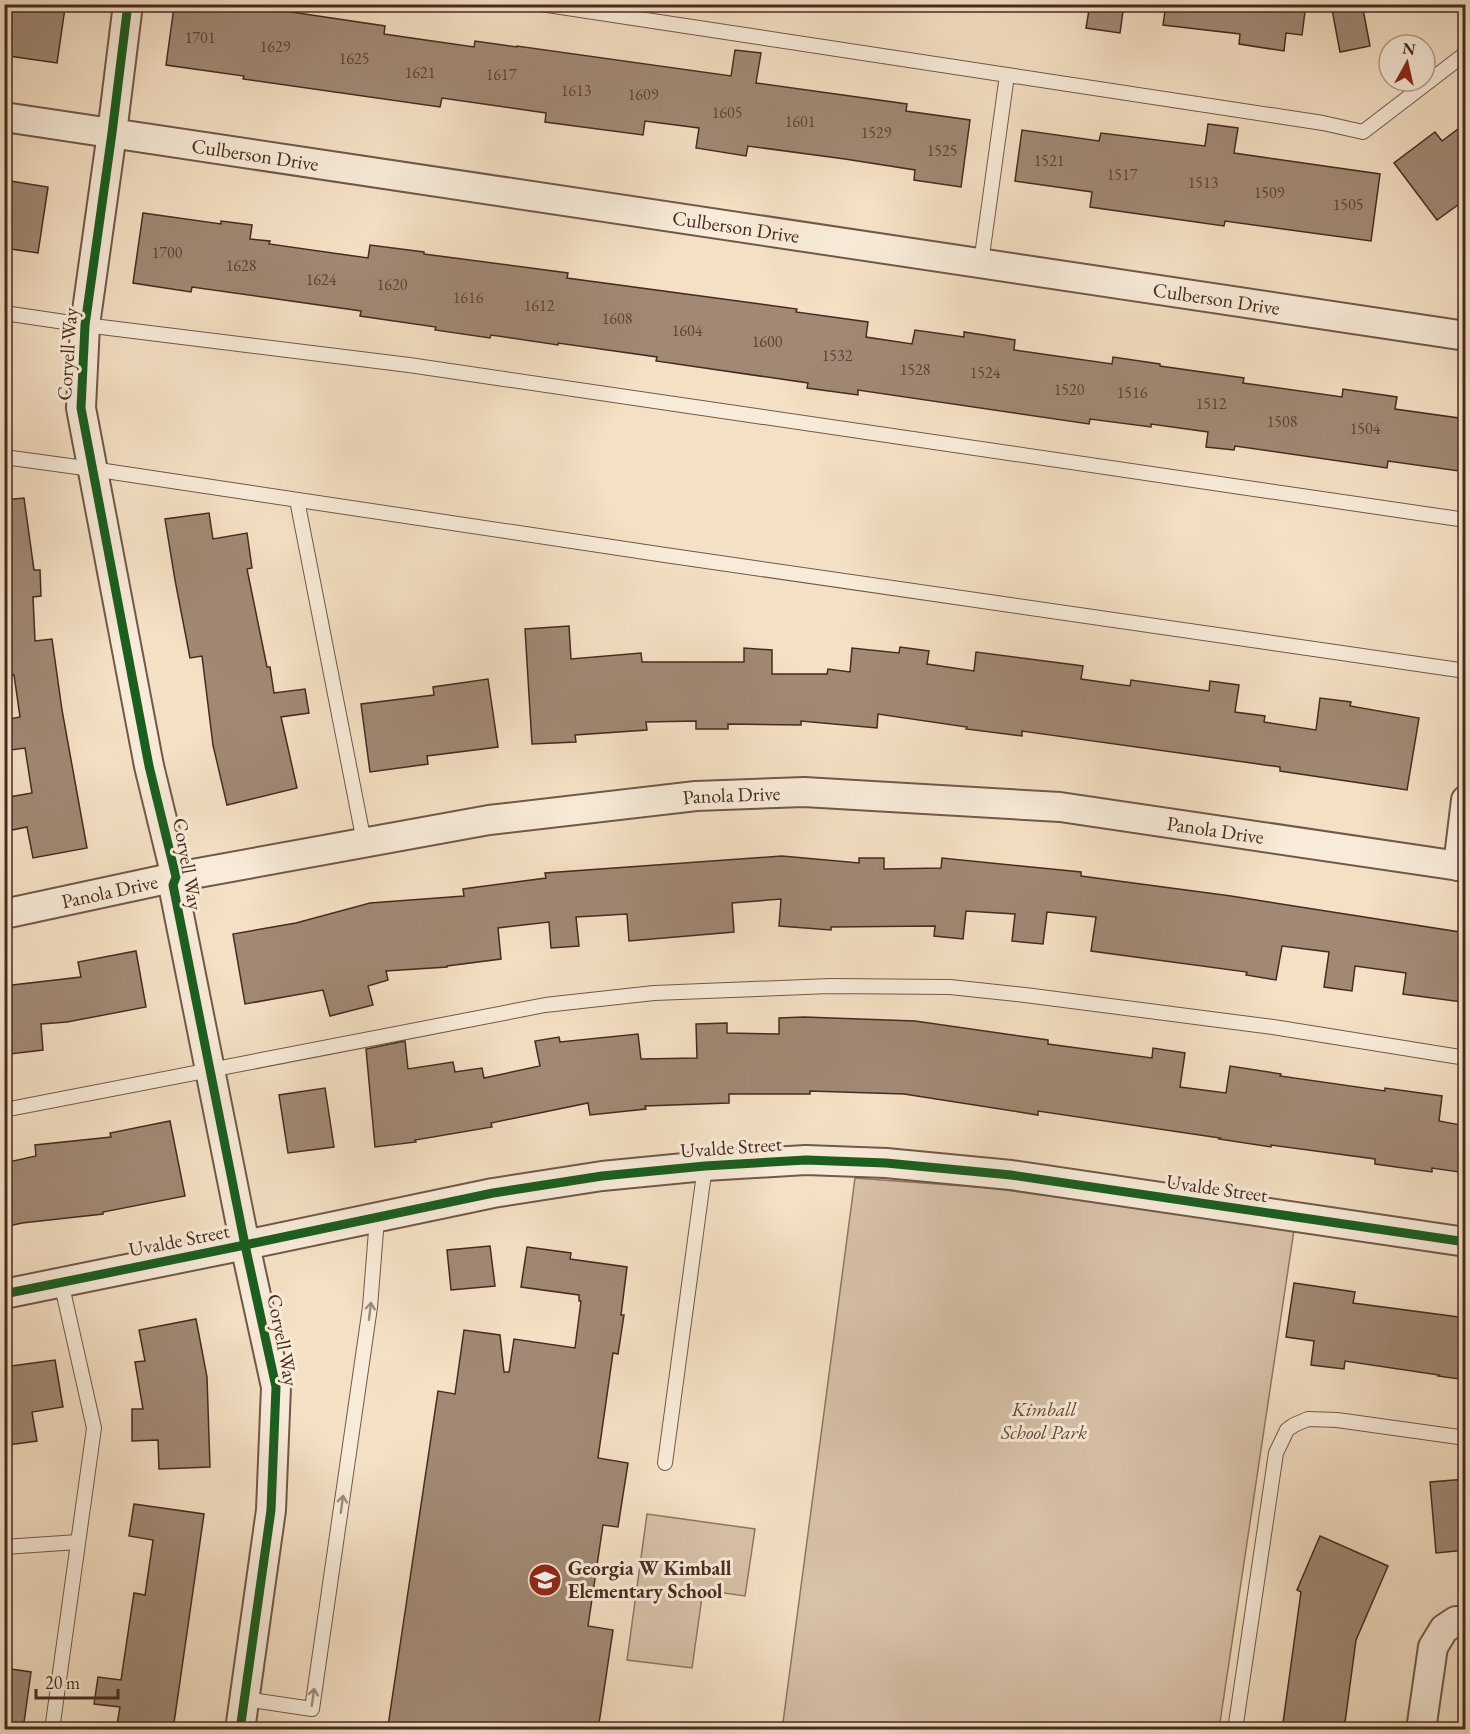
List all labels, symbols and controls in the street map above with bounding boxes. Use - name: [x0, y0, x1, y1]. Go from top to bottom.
- house number: 1701: [185, 27, 215, 48]
- north arrow: [1377, 33, 1437, 93]
- house number: 1629: [260, 36, 291, 57]
- text: N: [1401, 37, 1417, 60]
- house number: 1625: [339, 48, 369, 69]
- house number: 1621: [405, 62, 435, 83]
- house number: 1617: [486, 64, 517, 85]
- house number: 1613: [561, 80, 592, 101]
- house number: 1609: [628, 84, 659, 105]
- house number: 1605: [712, 102, 742, 123]
- house number: 1601: [785, 111, 815, 132]
- house number: 1529: [861, 122, 892, 143]
- street label: Culberson Drive: [190, 132, 321, 177]
- house number: 1525: [927, 140, 957, 161]
- house number: 1521: [1034, 150, 1064, 171]
- house number: 1517: [1107, 164, 1138, 185]
- house number: 1513: [1188, 172, 1219, 193]
- house number: 1509: [1254, 182, 1285, 203]
- house number: 1505: [1333, 194, 1363, 215]
- street label: Culberson Drive: [671, 204, 801, 249]
- house number: 1700: [152, 242, 183, 263]
- house number: 1628: [226, 255, 257, 276]
- house number: 1624: [306, 269, 337, 290]
- house number: 1620: [377, 274, 408, 295]
- street label: Culberson Drive: [1151, 276, 1282, 321]
- house number: 1616: [453, 287, 484, 308]
- house number: 1612: [524, 295, 555, 316]
- street label: Coryell Way: [51, 306, 83, 401]
- house number: 1608: [602, 308, 633, 329]
- house number: 1604: [672, 320, 703, 341]
- house number: 1600: [752, 331, 783, 352]
- house number: 1532: [822, 345, 853, 366]
- house number: 1528: [900, 359, 931, 380]
- house number: 1524: [970, 362, 1001, 383]
- house number: 1520: [1054, 379, 1085, 400]
- house number: 1516: [1117, 382, 1148, 403]
- house number: 1512: [1196, 393, 1227, 414]
- house number: 1508: [1267, 411, 1298, 432]
- house number: 1504: [1350, 418, 1381, 439]
- street label: Panola Drive: [681, 780, 781, 810]
- street label: Panola Drive: [1165, 810, 1266, 850]
- street label: Coryell Way: [167, 816, 209, 912]
- street label: Panola Drive: [59, 868, 160, 914]
- street label: Uvalde Street: [679, 1130, 783, 1164]
- street label: Uvalde Street: [1165, 1168, 1270, 1208]
- street label: Uvalde Street: [127, 1217, 232, 1262]
- street label: Coryell Way: [261, 1292, 305, 1389]
- one-way arrow: [364, 1302, 375, 1322]
- park label: Kimball School Park: [1000, 1396, 1087, 1445]
- one-way arrow: [336, 1495, 347, 1515]
- place label: Georgia W Kimball Elementary School: [568, 1555, 732, 1604]
- school or university icon: Georgia W Kimball Elementary School: [527, 1562, 563, 1598]
- scale bar: [36, 1662, 118, 1700]
- text: 20 m: [45, 1671, 80, 1694]
- one-way arrow: [308, 1688, 319, 1708]

